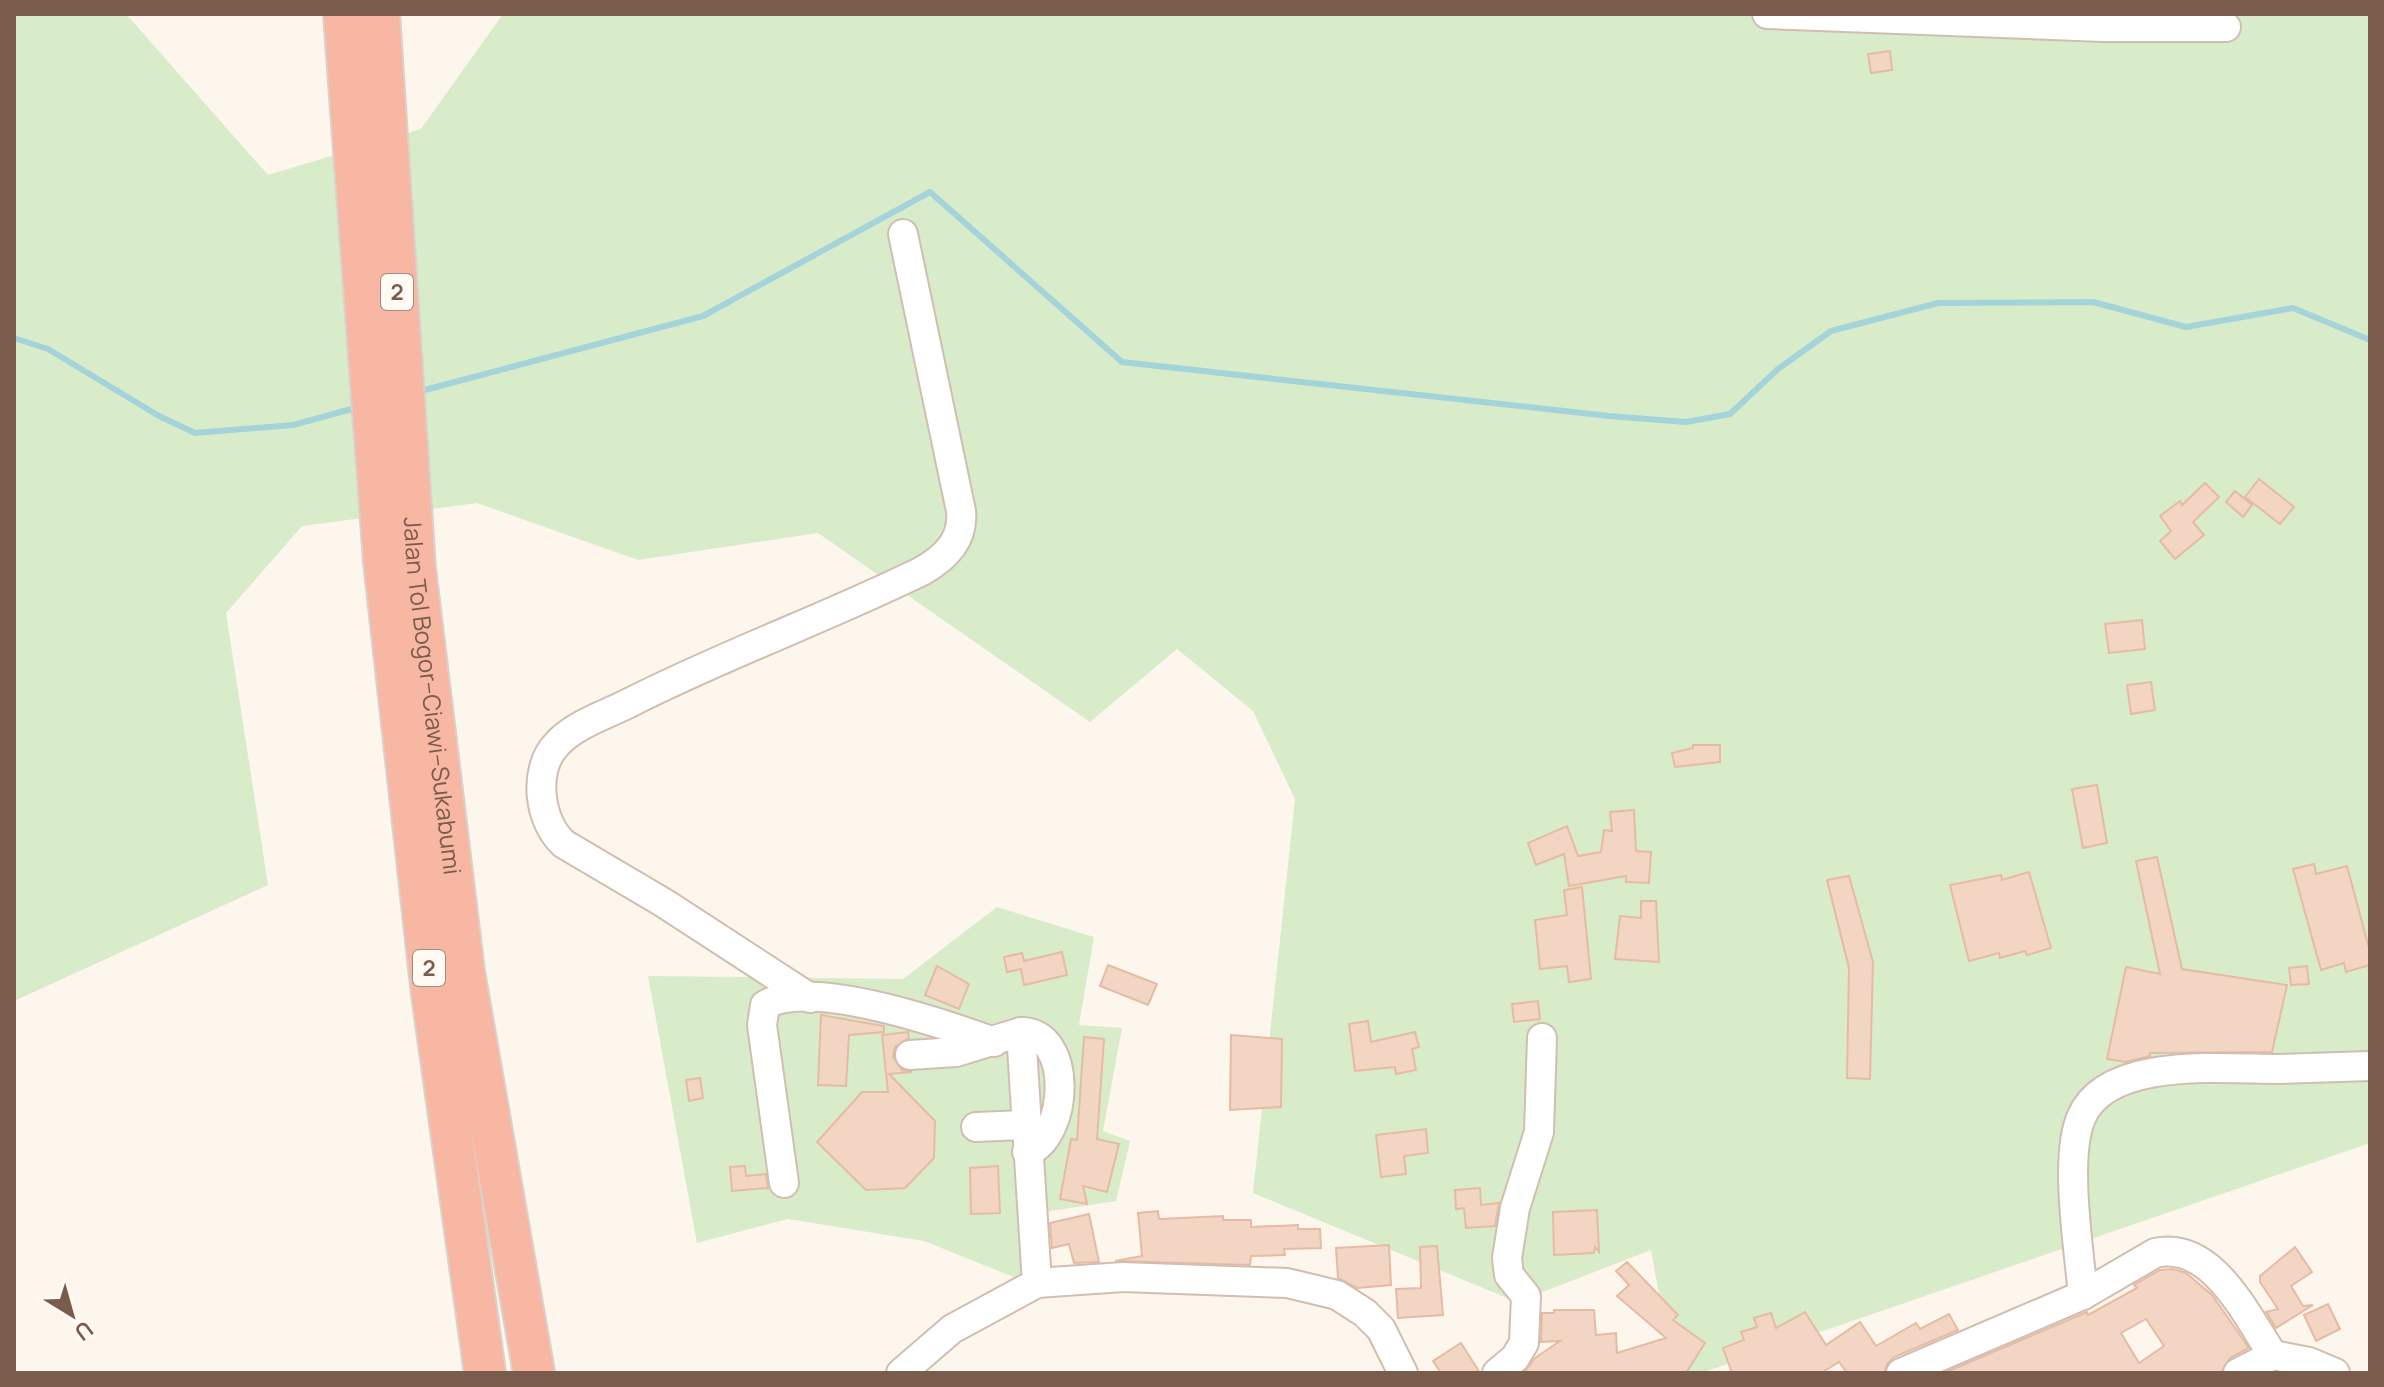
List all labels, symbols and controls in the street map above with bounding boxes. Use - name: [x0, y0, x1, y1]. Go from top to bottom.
- road number: 2: [381, 274, 413, 310]
- street label: Jalan Tol Bogor–Ciawi–Sukabumi: [397, 516, 470, 876]
- road number: 2: [413, 950, 445, 986]
- north arrow: [32, 1275, 112, 1355]
- text: U: [69, 1314, 99, 1348]

